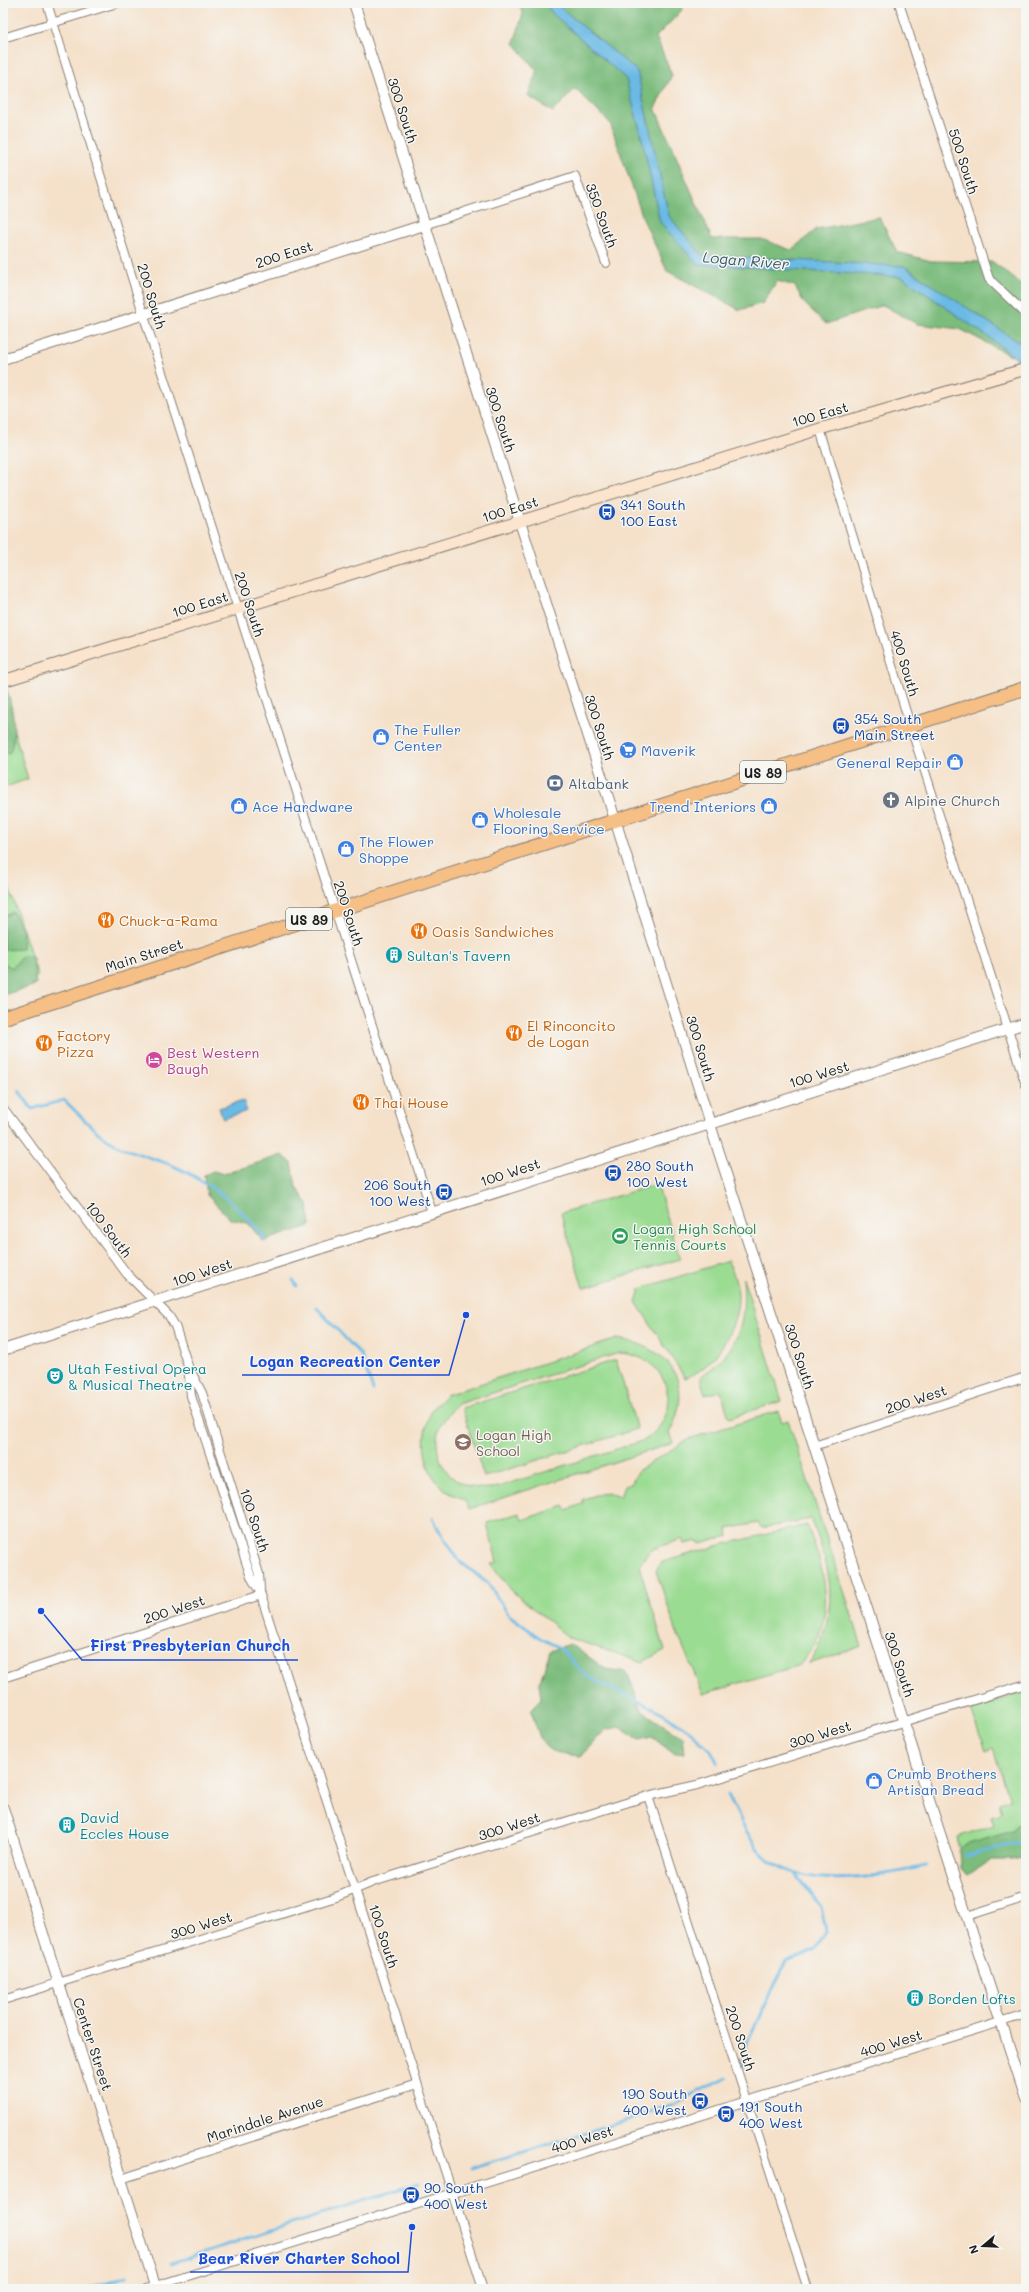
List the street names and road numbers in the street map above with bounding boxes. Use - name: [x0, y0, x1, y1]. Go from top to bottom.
- street label: 300 South: [383, 75, 423, 145]
- street label: 500 South: [944, 126, 984, 196]
- street label: 350 South: [582, 180, 622, 250]
- street label: 200 East: [253, 236, 315, 272]
- street label: 200 South: [133, 261, 171, 331]
- street label: 300 South: [481, 384, 521, 454]
- street label: 100 East: [790, 397, 850, 431]
- street label: 100 East: [480, 491, 540, 527]
- street label: 200 South: [231, 569, 269, 639]
- street label: 100 East: [170, 586, 230, 622]
- street label: 400 South: [886, 628, 924, 698]
- street label: 300 South: [580, 692, 620, 762]
- road number: US 89: [740, 761, 786, 783]
- street label: 200 South: [330, 878, 368, 948]
- road number: US 89: [286, 908, 332, 930]
- street label: Main Street: [103, 933, 185, 977]
- street label: 300 South: [682, 1013, 720, 1083]
- street label: 100 West: [787, 1056, 851, 1092]
- street label: 100 West: [478, 1153, 542, 1191]
- street label: 100 South: [82, 1197, 136, 1261]
- street label: 100 West: [170, 1253, 234, 1291]
- street label: 300 South: [780, 1321, 820, 1391]
- street label: 200 West: [883, 1380, 949, 1418]
- street label: 100 South: [236, 1486, 274, 1554]
- street label: 200 West: [141, 1590, 207, 1628]
- street label: 300 South: [880, 1629, 920, 1699]
- street label: 300 West: [787, 1716, 853, 1752]
- street label: 300 West: [476, 1807, 542, 1845]
- street label: 100 South: [365, 1902, 403, 1970]
- street label: 300 West: [168, 1907, 234, 1943]
- street label: Center Street: [69, 1995, 117, 2093]
- street label: 200 South: [722, 2003, 760, 2073]
- street label: 400 West: [858, 2025, 924, 2061]
- street label: Marindale Avenue: [204, 2091, 326, 2147]
- street label: 400 West: [549, 2121, 615, 2157]

